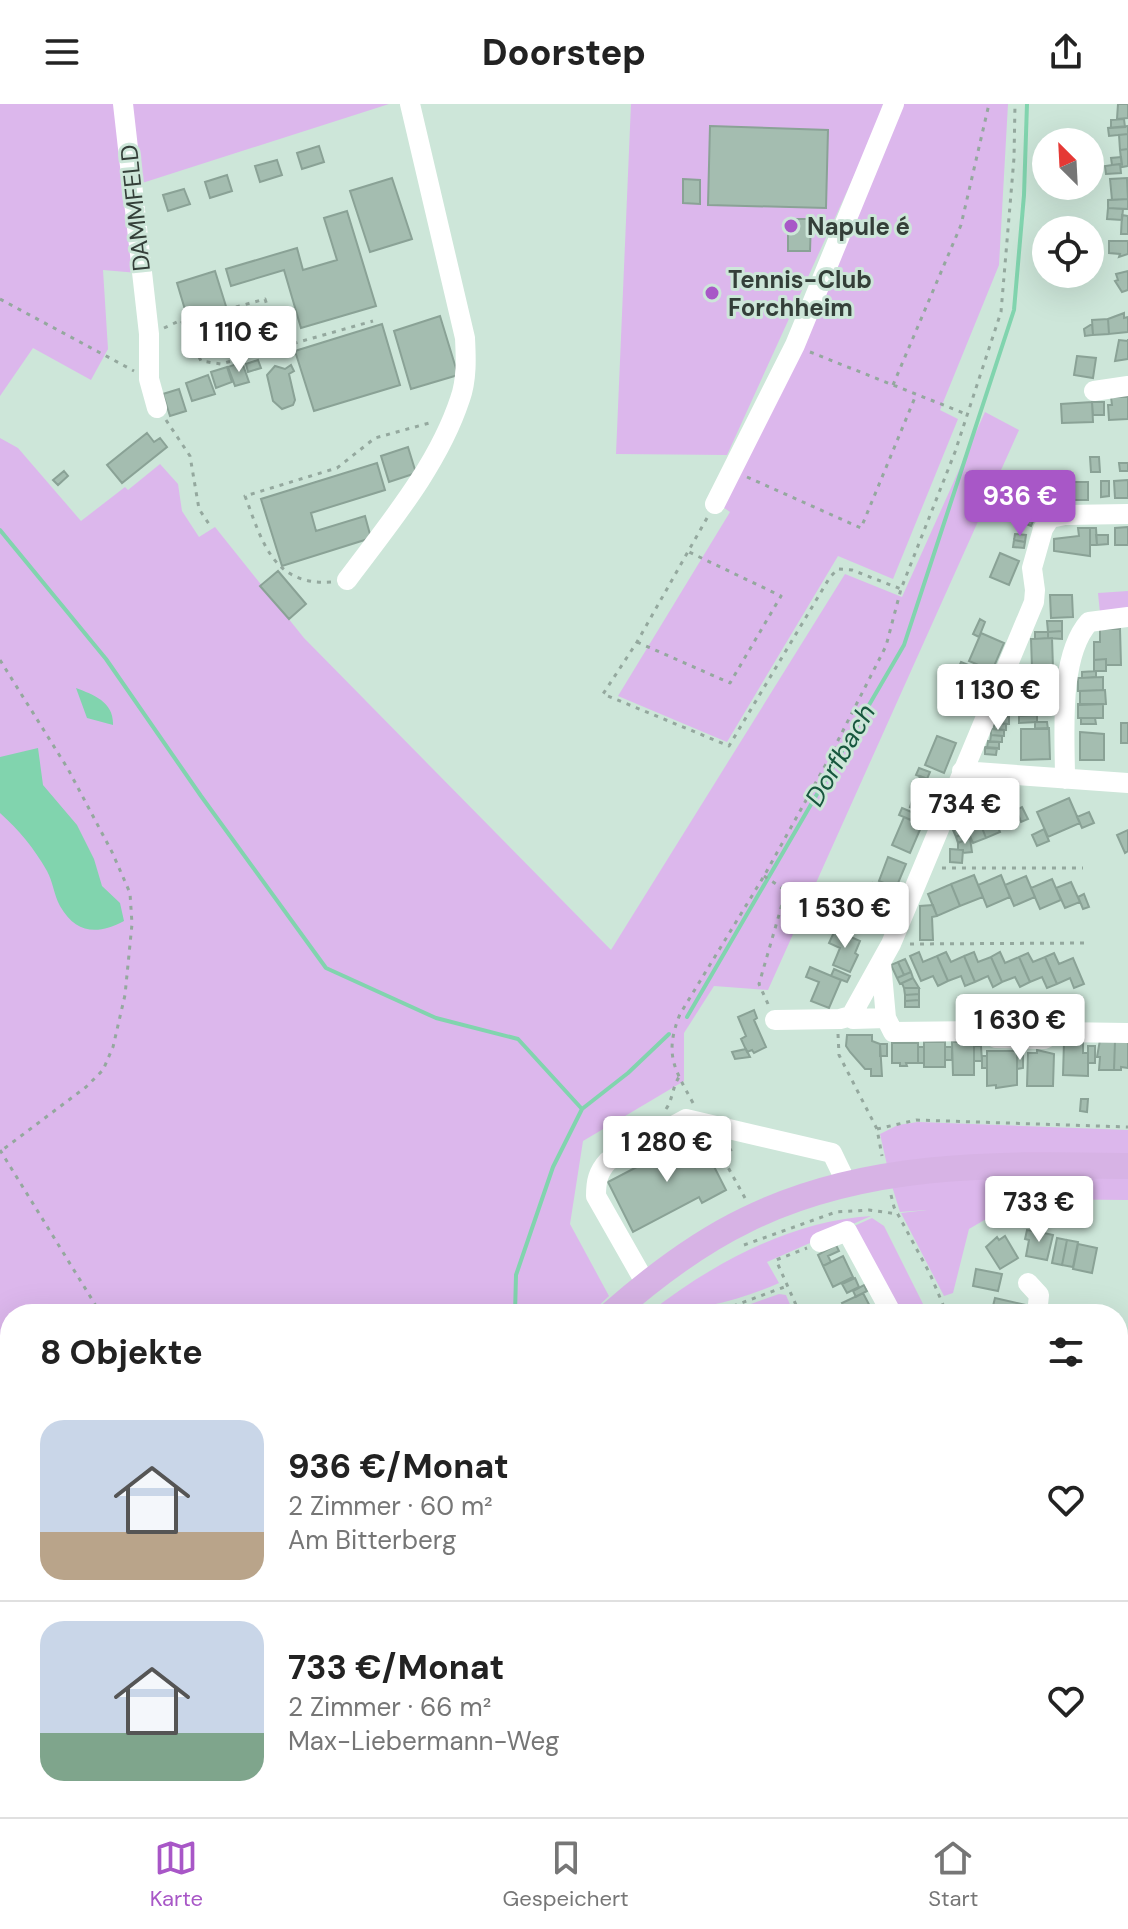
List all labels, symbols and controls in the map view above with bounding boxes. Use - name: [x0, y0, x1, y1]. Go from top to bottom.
- text: Doorstep: [482, 29, 646, 76]
- icon: menu: [40, 30, 84, 74]
- icon: share: [1044, 30, 1088, 74]
- north arrow: [1032, 128, 1104, 200]
- map controls: [1032, 128, 1104, 288]
- street label: DAMMFELD: [113, 143, 157, 273]
- place label: Napule é: [807, 211, 910, 242]
- button: locate: [1032, 216, 1104, 288]
- marker: Napule é: [782, 217, 800, 235]
- place label: Tennis-Club Forchheim: [728, 264, 872, 323]
- marker: Tennis-Club Forchheim: [703, 284, 721, 302]
- pin: 1 110 €: [165, 306, 313, 374]
- text: 1 110 €: [199, 315, 279, 349]
- pin: 936 €: [964, 470, 1076, 538]
- text: 936 €: [982, 479, 1058, 513]
- pin: 1 130 €: [924, 664, 1072, 732]
- text: 1 130 €: [955, 673, 1041, 707]
- water label: Dorfbach: [797, 698, 883, 812]
- pin: 734 €: [909, 778, 1021, 846]
- text: 734 €: [929, 787, 1001, 821]
- pin: 1 530 €: [771, 882, 919, 950]
- text: 1 530 €: [799, 891, 891, 925]
- pin: 1 630 €: [946, 994, 1094, 1062]
- text: 1 630 €: [974, 1003, 1066, 1037]
- pin: 1 280 €: [593, 1116, 741, 1184]
- text: 1 280 €: [621, 1125, 713, 1159]
- pin: 733 €: [983, 1176, 1095, 1244]
- text: 733 €: [1003, 1185, 1075, 1219]
- text: 8 Objekte: [40, 1330, 203, 1375]
- icon: filters: [1044, 1330, 1088, 1374]
- text: 936 €/Monat: [288, 1444, 509, 1489]
- icon: home: [104, 1452, 200, 1548]
- icon: heart: [1044, 1478, 1088, 1522]
- text: 2 Zimmer · 60 m²: [288, 1489, 493, 1523]
- text: Am Bitterberg: [288, 1523, 457, 1557]
- text: 733 €/Monat: [288, 1645, 504, 1690]
- icon: home: [104, 1653, 200, 1749]
- icon: heart: [1044, 1679, 1088, 1723]
- text: 2 Zimmer · 66 m²: [288, 1690, 491, 1724]
- text: Max-Liebermann-Weg: [288, 1724, 560, 1758]
- tab: Karte: [150, 1836, 203, 1913]
- tab: Gespeichert: [502, 1836, 629, 1913]
- tab: Start: [928, 1836, 978, 1913]

